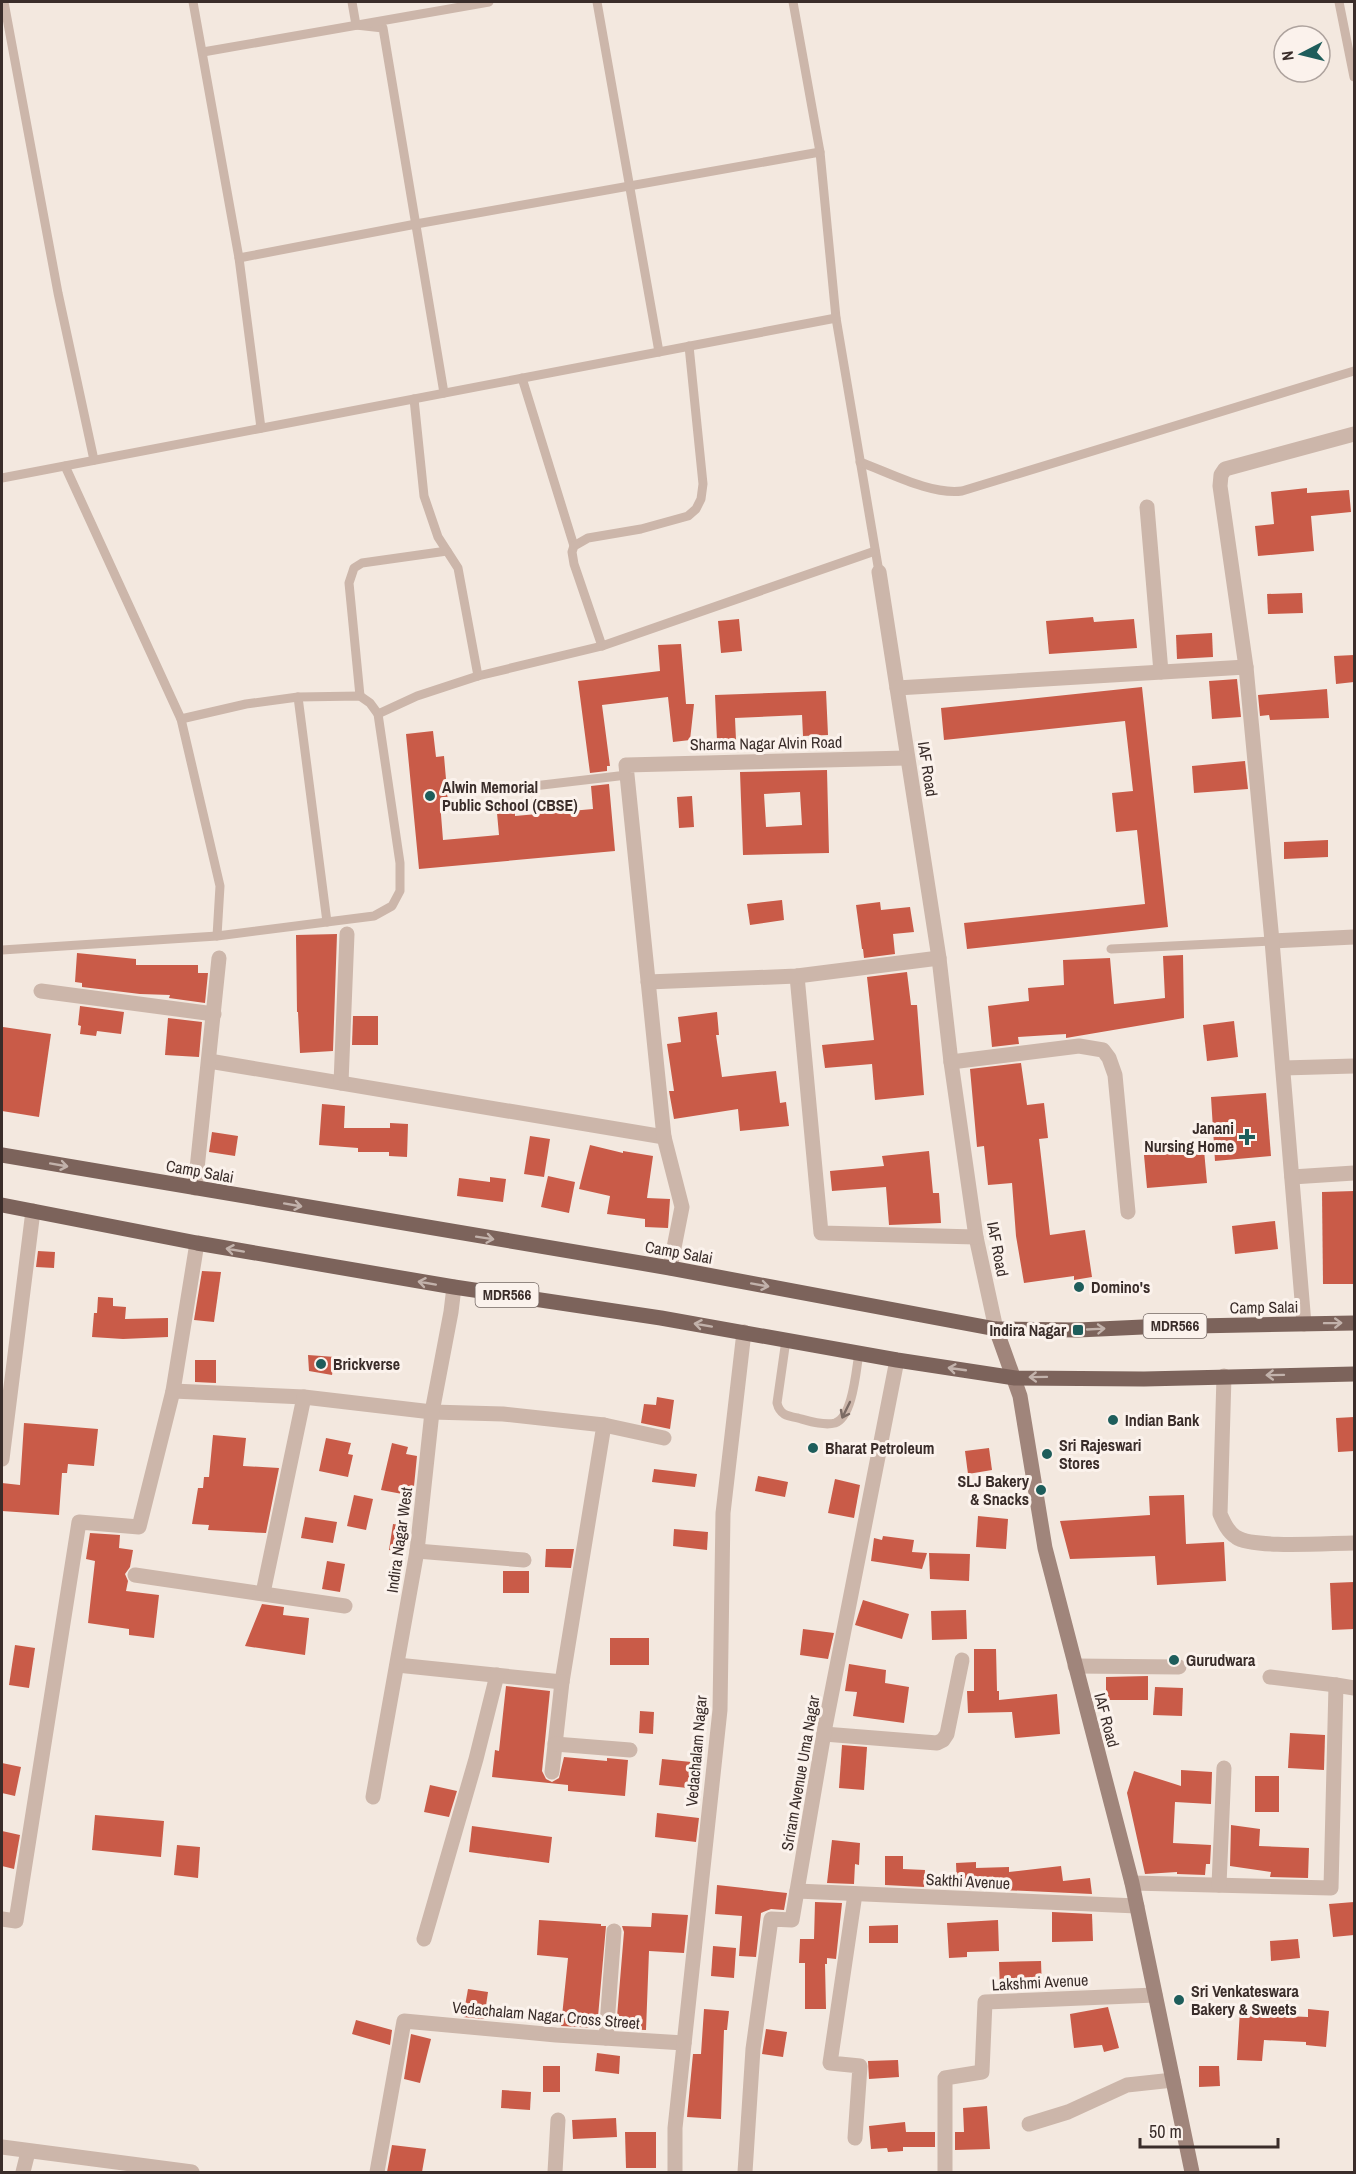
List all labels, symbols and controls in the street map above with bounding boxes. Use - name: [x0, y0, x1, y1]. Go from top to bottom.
- north arrow: [1272, 24, 1332, 84]
- text: N: [1276, 50, 1299, 62]
- street label: Sharma Nagar Alvin Road: [690, 731, 842, 755]
- street label: IAF Road: [913, 740, 943, 798]
- place label: Alwin Memorial Public School (CBSE): [442, 776, 578, 816]
- marker: Alwin Memorial Public School (CBSE): [423, 789, 437, 803]
- place label: Janani Nursing Home: [1144, 1117, 1234, 1157]
- marker: Janani Nursing Home: [1238, 1128, 1256, 1146]
- street label: Camp Salai: [164, 1154, 236, 1188]
- one-way arrow: [49, 1159, 69, 1170]
- one-way arrow: [282, 1200, 302, 1211]
- street label: IAF Road: [982, 1220, 1014, 1278]
- one-way arrow: [475, 1232, 494, 1243]
- street label: Camp Salai: [643, 1235, 715, 1269]
- one-way arrow: [225, 1244, 245, 1255]
- place label: Domino's: [1091, 1276, 1150, 1298]
- one-way arrow: [417, 1277, 437, 1288]
- one-way arrow: [750, 1279, 769, 1290]
- marker: Domino's: [1072, 1280, 1086, 1294]
- road number: MDR566: [476, 1283, 538, 1307]
- street label: Camp Salai: [1230, 1295, 1298, 1319]
- road number: MDR566: [1144, 1314, 1206, 1338]
- one-way arrow: [1323, 1318, 1343, 1329]
- one-way arrow: [693, 1319, 713, 1330]
- place label: Indira Nagar: [989, 1319, 1067, 1341]
- marker: Indira Nagar: [1071, 1323, 1085, 1337]
- one-way arrow: [1086, 1324, 1106, 1335]
- place label: Brickverse: [333, 1353, 400, 1375]
- marker: Brickverse: [314, 1357, 328, 1371]
- one-way arrow: [947, 1364, 967, 1375]
- one-way arrow: [1266, 1370, 1286, 1381]
- one-way arrow: [1029, 1371, 1049, 1383]
- one-way arrow: [839, 1400, 851, 1418]
- place label: Indian Bank: [1125, 1409, 1200, 1431]
- marker: Indian Bank: [1106, 1413, 1120, 1427]
- place label: Sri Rajeswari Stores: [1059, 1434, 1141, 1474]
- place label: Bharat Petroleum: [825, 1437, 934, 1459]
- marker: Bharat Petroleum: [806, 1441, 820, 1455]
- marker: Sri Rajeswari Stores: [1040, 1447, 1054, 1461]
- place label: SLJ Bakery & Snacks: [958, 1470, 1030, 1510]
- marker: SLJ Bakery & Snacks: [1034, 1483, 1048, 1497]
- street label: Indira Nagar West: [381, 1486, 417, 1594]
- place label: Gurudwara: [1186, 1649, 1256, 1671]
- marker: Gurudwara: [1167, 1653, 1181, 1667]
- street label: IAF Road: [1089, 1690, 1125, 1750]
- street label: Sriram Avenue Uma Nagar: [776, 1693, 825, 1852]
- street label: Vedachalam Nagar: [680, 1694, 712, 1808]
- street label: Sakthi Avenue: [925, 1868, 1011, 1894]
- street label: Lakshmi Avenue: [991, 1968, 1089, 1996]
- place label: Sri Venkateswara Bakery & Sweets: [1191, 1980, 1299, 2020]
- marker: Sri Venkateswara Bakery & Sweets: [1172, 1993, 1186, 2007]
- street label: Vedachalam Nagar Cross Street: [451, 1996, 641, 2034]
- scale bar: [1140, 2111, 1278, 2149]
- text: 50 m: [1149, 2119, 1182, 2144]

